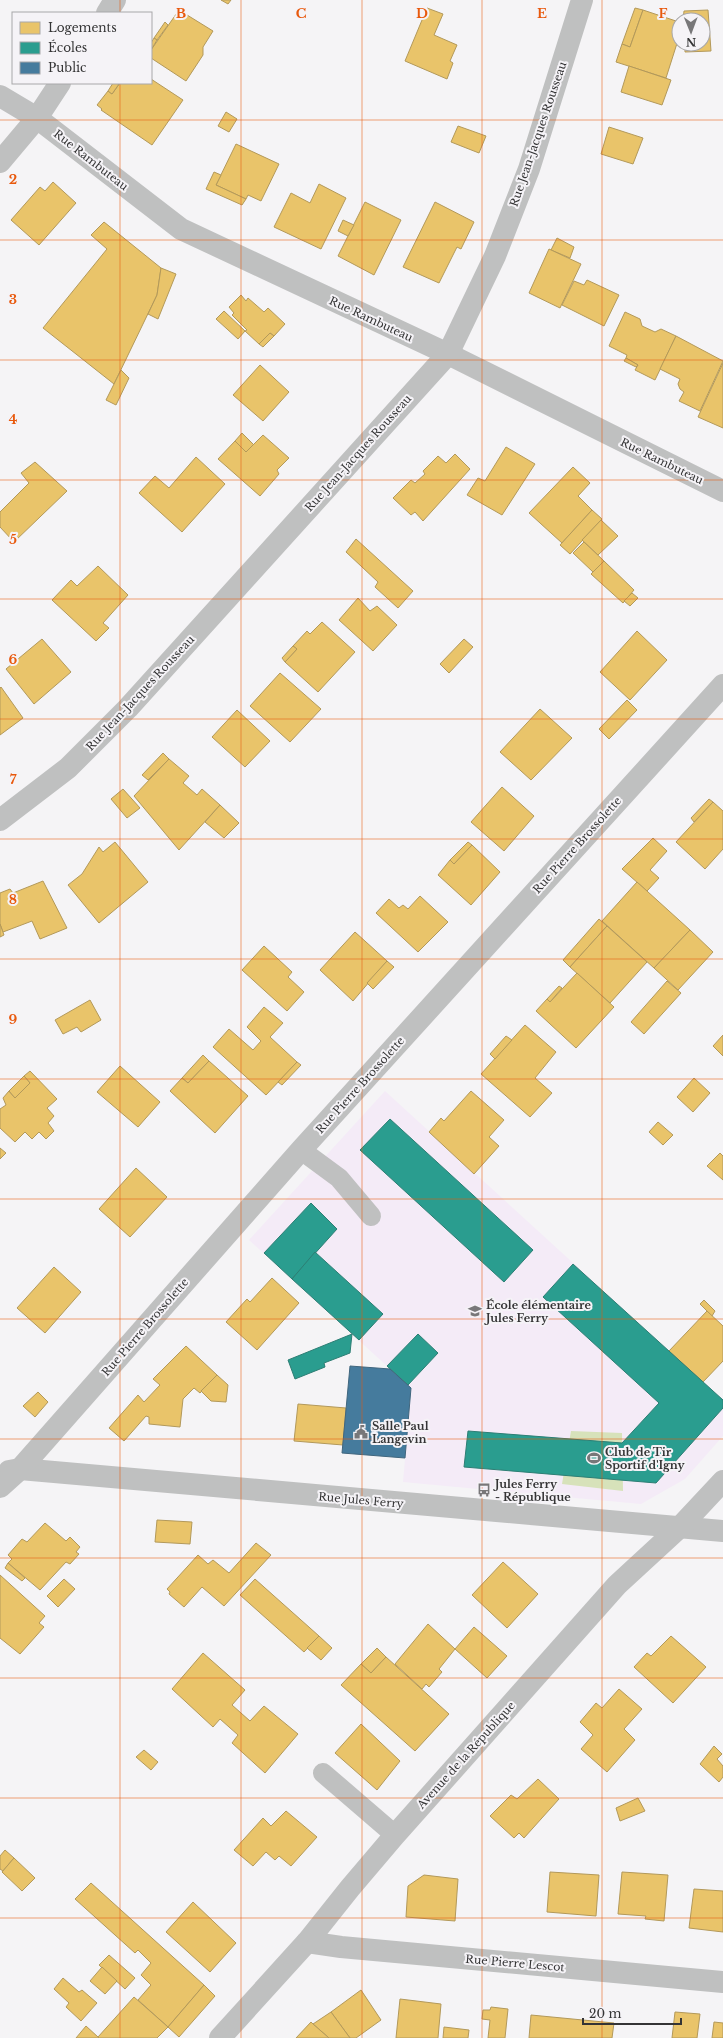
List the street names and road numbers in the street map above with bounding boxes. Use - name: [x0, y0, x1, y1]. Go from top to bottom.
- street label: Rue Jean-Jacques Rousseau: [507, 59, 570, 208]
- street label: Rue Rambuteau: [51, 127, 131, 194]
- street label: Rue Rambuteau: [327, 294, 416, 345]
- street label: Rue Jean-Jacques Rousseau: [302, 391, 415, 514]
- street label: Rue Rambuteau: [618, 435, 706, 487]
- street label: Rue Jean-Jacques Rousseau: [83, 632, 198, 754]
- street label: Rue Pierre Brossolette: [530, 794, 624, 896]
- street label: Rue Pierre Brossolette: [313, 1034, 407, 1136]
- street label: Rue Pierre Brossolette: [99, 1275, 191, 1379]
- street label: Rue Jules Ferry: [318, 1489, 404, 1511]
- street label: Avenue de la République: [413, 1698, 518, 1812]
- street label: Rue Pierre Lescot: [465, 1952, 566, 1974]

